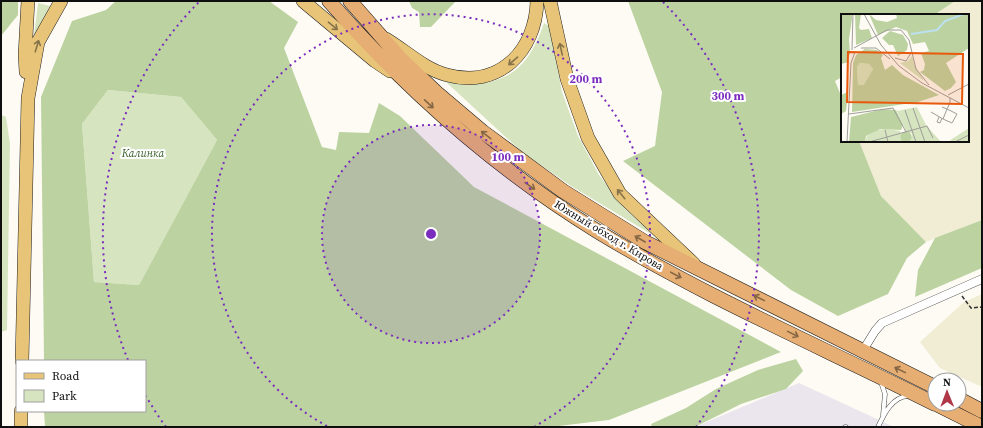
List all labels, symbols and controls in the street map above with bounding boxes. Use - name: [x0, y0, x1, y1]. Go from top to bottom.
- inset map: [841, 14, 969, 142]
- one-way arrow: [327, 21, 338, 30]
- one-way arrow: [34, 39, 41, 52]
- one-way arrow: [556, 43, 564, 56]
- one-way arrow: [507, 56, 518, 65]
- text: 200 m: [570, 71, 603, 87]
- text: 300 m: [712, 88, 745, 104]
- one-way arrow: [424, 99, 434, 109]
- one-way arrow: [481, 130, 492, 139]
- park label: Калинка: [121, 146, 165, 161]
- text: 100 m: [492, 149, 525, 165]
- one-way arrow: [524, 182, 535, 190]
- one-way arrow: [617, 188, 625, 199]
- street label: Южный обход г. Кирова: [552, 197, 666, 274]
- centre of rings: [424, 227, 438, 241]
- one-way arrow: [634, 234, 646, 242]
- one-way arrow: [670, 272, 682, 279]
- one-way arrow: [754, 294, 766, 301]
- one-way arrow: [786, 331, 798, 338]
- legend: [16, 360, 146, 412]
- one-way arrow: [894, 366, 906, 373]
- text: Road: [52, 368, 79, 384]
- north arrow: [927, 372, 967, 412]
- text: N: [943, 375, 951, 390]
- text: Park: [52, 388, 77, 404]

